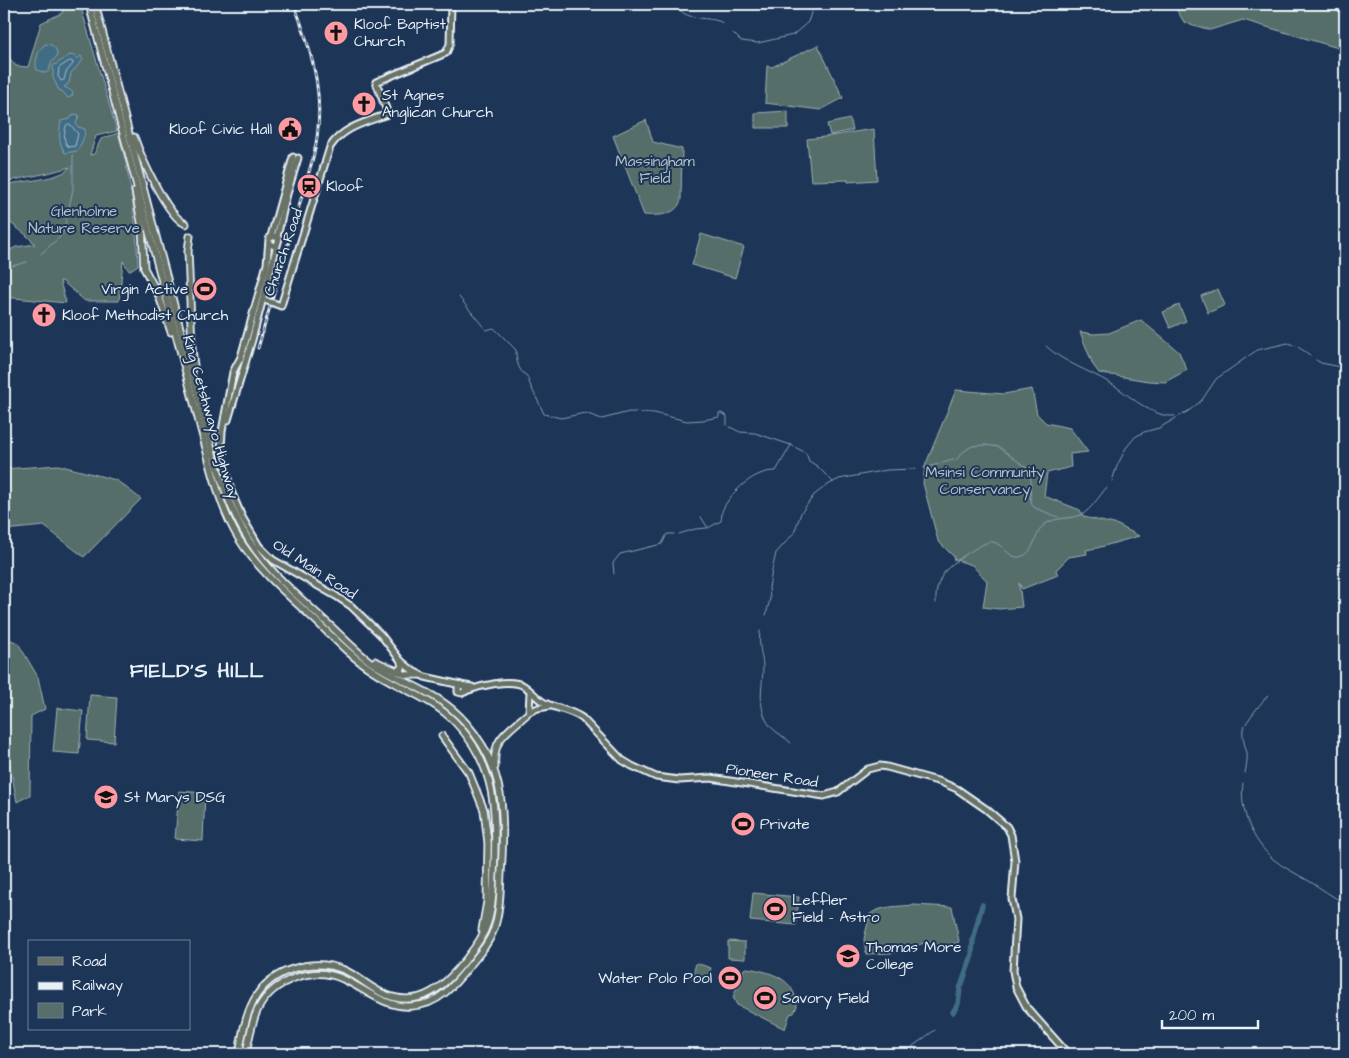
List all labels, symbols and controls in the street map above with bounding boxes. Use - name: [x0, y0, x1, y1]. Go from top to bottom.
- place label: Kloof Baptist Church: [354, 14, 446, 52]
- church icon: Kloof Baptist Church: [323, 20, 349, 46]
- place label: St Agnes Anglican Church: [382, 85, 494, 124]
- church icon: St Agnes Anglican Church: [351, 91, 377, 117]
- public building icon: Kloof Civic Hall: [277, 116, 303, 142]
- place label: Kloof Civic Hall: [169, 119, 272, 140]
- park label: Massingham Field: [615, 151, 695, 189]
- station icon: Kloof: [296, 173, 322, 199]
- place label: Kloof: [326, 176, 363, 197]
- park label: Glenholme Nature Reserve: [28, 201, 140, 239]
- street label: Church Road: [259, 205, 308, 299]
- sports icon: Virgin Active: [192, 276, 218, 302]
- place label: Virgin Active: [101, 279, 188, 301]
- church icon: Kloof Methodist Church: [31, 302, 57, 328]
- place label: Kloof Methodist Church: [62, 305, 229, 326]
- street label: King Cetshwayo Highway: [176, 333, 244, 502]
- park label: Msinsi Community Conservancy: [925, 462, 1045, 501]
- street label: Old Main Road: [269, 534, 361, 605]
- district label: FIELD'S HILL: [130, 657, 264, 685]
- street label: Pioneer Road: [724, 758, 820, 793]
- school or university icon: St Marys DSG: [93, 784, 119, 810]
- place label: St Marys DSG: [124, 787, 226, 809]
- sports icon: Private: [730, 811, 756, 837]
- place label: Private: [760, 814, 810, 835]
- place label: Leffler Field - Astro: [792, 890, 880, 928]
- sports icon: Leffler Field - Astro: [762, 896, 788, 922]
- place label: Thomas More College: [866, 937, 961, 976]
- legend: [28, 940, 190, 1030]
- school or university icon: Thomas More College: [835, 943, 861, 969]
- text: Road: [72, 951, 107, 972]
- sports icon: Water Polo Pool: [717, 965, 743, 991]
- place label: Water Polo Pool: [598, 968, 712, 989]
- text: Railway: [72, 975, 123, 997]
- sports icon: Savory Field: [752, 985, 778, 1011]
- place label: Savory Field: [782, 988, 869, 1010]
- scale bar: [1162, 998, 1258, 1030]
- text: Park: [72, 1001, 107, 1022]
- text: 200 m: [1169, 1005, 1215, 1026]

